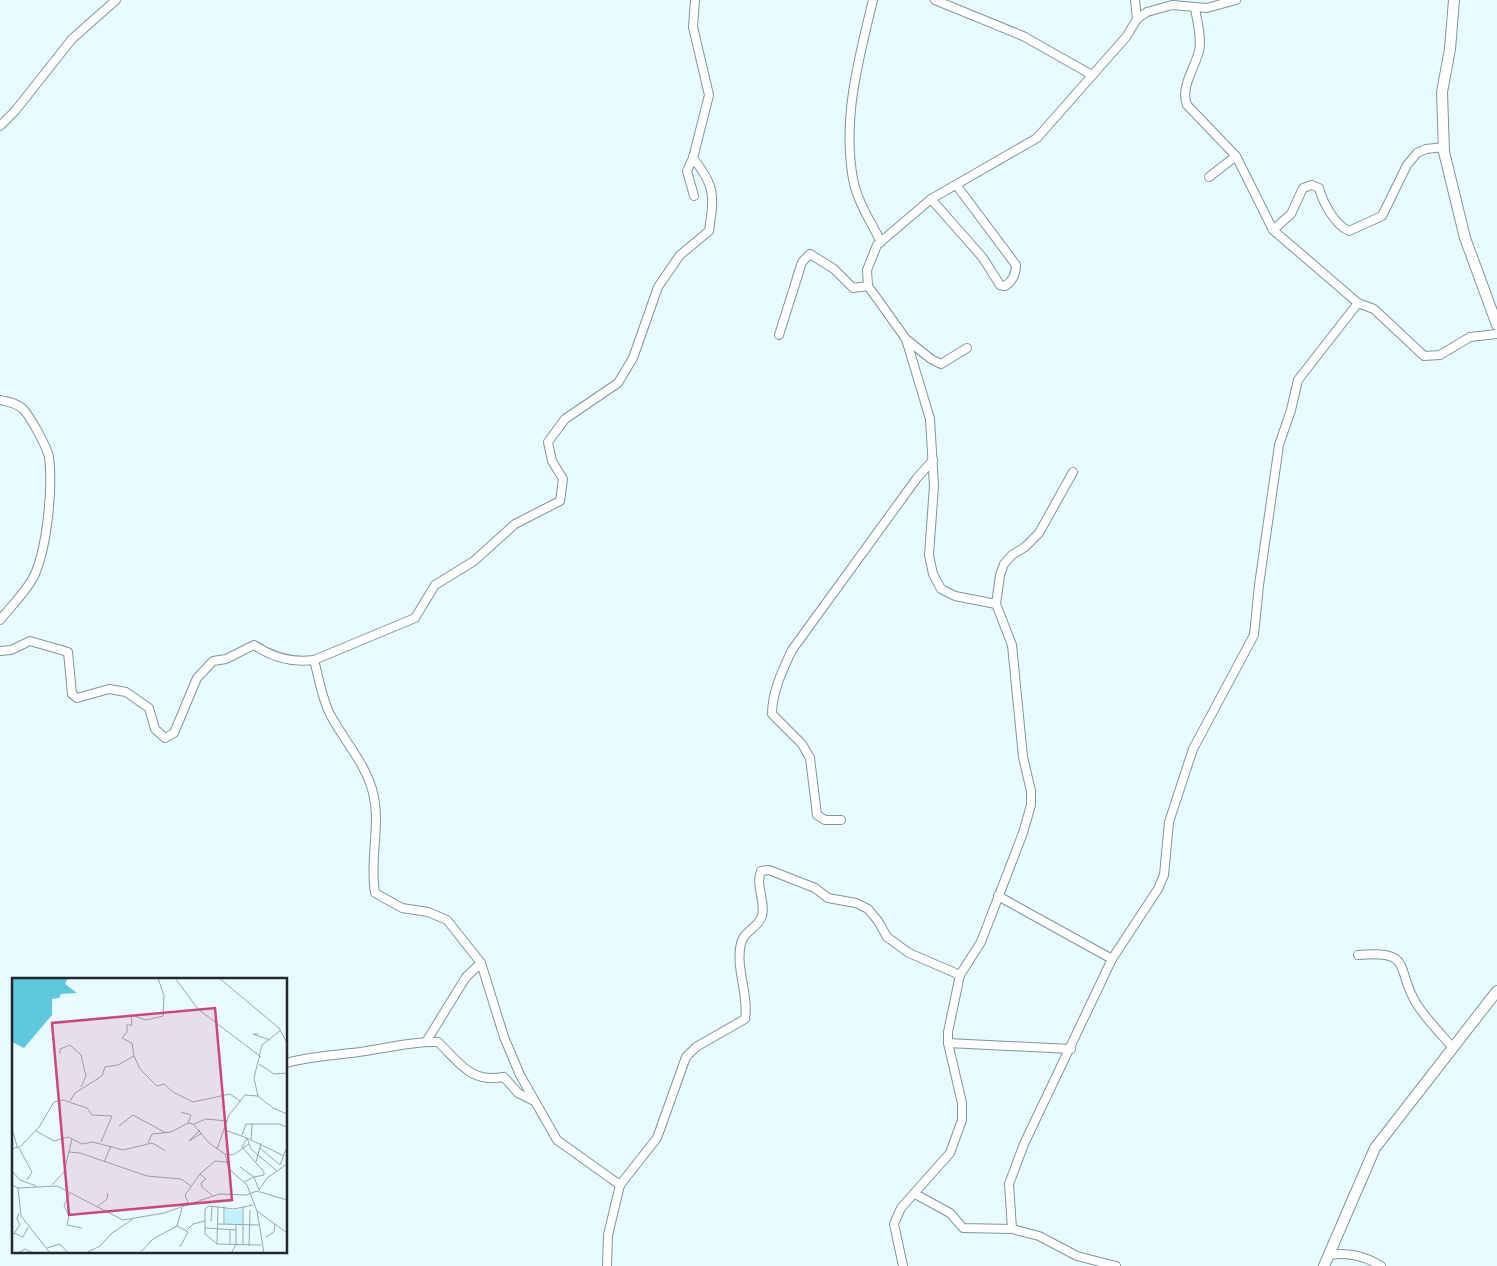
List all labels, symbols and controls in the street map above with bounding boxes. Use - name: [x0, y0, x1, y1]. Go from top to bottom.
- inset map: [12, 978, 288, 1254]

